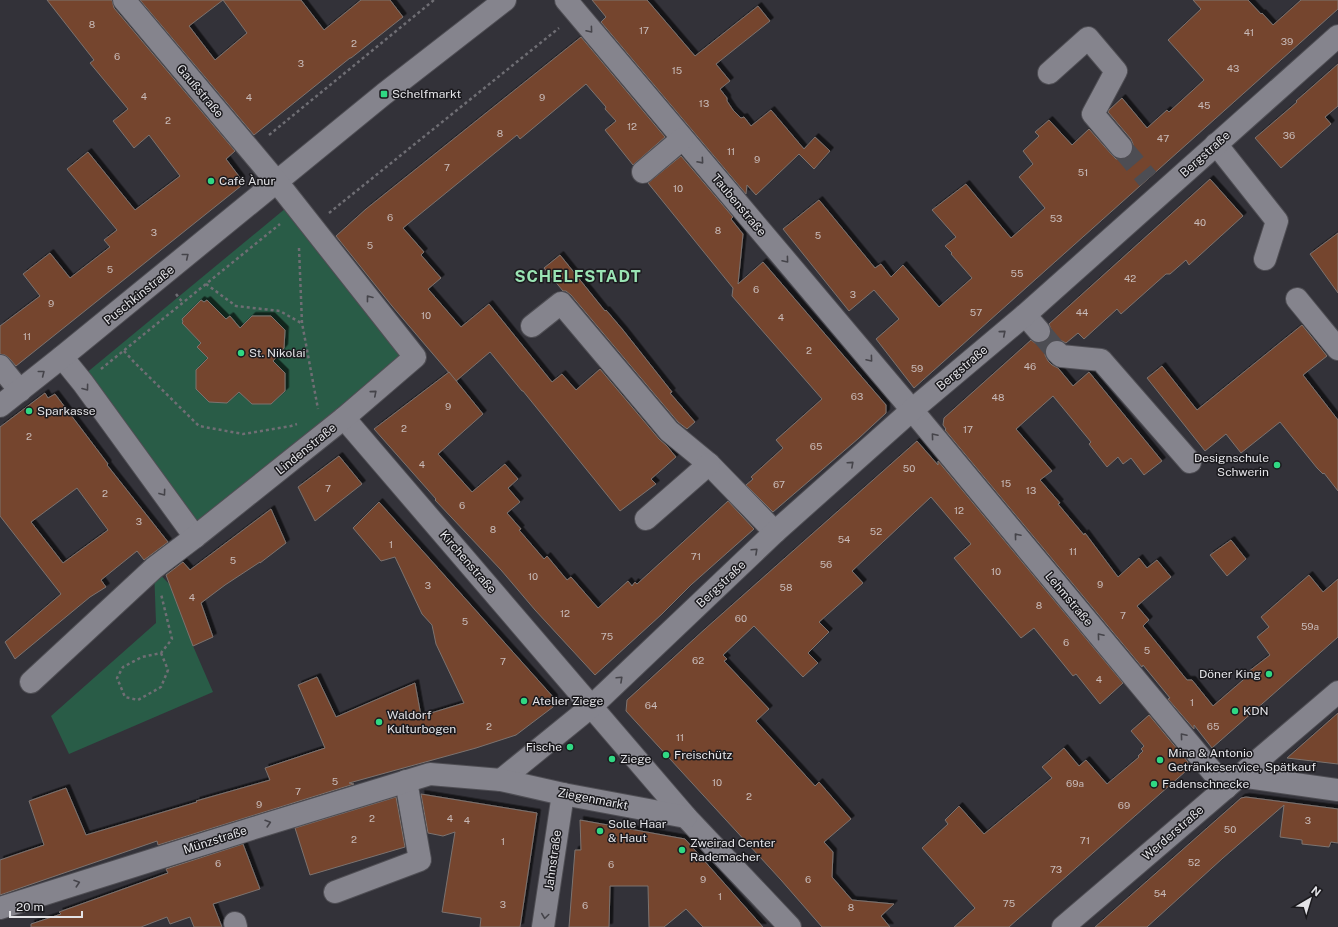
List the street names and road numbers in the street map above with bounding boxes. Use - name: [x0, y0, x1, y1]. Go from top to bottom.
- street label: Gaußstraße: [174, 62, 226, 121]
- street label: Bergstraße: [1177, 128, 1233, 180]
- street label: Taubenstraße: [709, 171, 769, 239]
- street label: Puschkinstraße: [101, 262, 177, 328]
- street label: Bergstraße: [934, 343, 990, 393]
- street label: Lindenstraße: [273, 420, 339, 478]
- street label: Kirchenstraße: [437, 528, 499, 596]
- street label: Bergstraße: [693, 558, 749, 610]
- street label: Lehmstraße: [1042, 569, 1096, 629]
- street label: Ziegenmarkt: [557, 785, 630, 813]
- street label: Werderstraße: [1140, 802, 1207, 863]
- street label: Münzstraße: [181, 823, 249, 857]
- street label: Jahnstraße: [542, 829, 564, 891]

